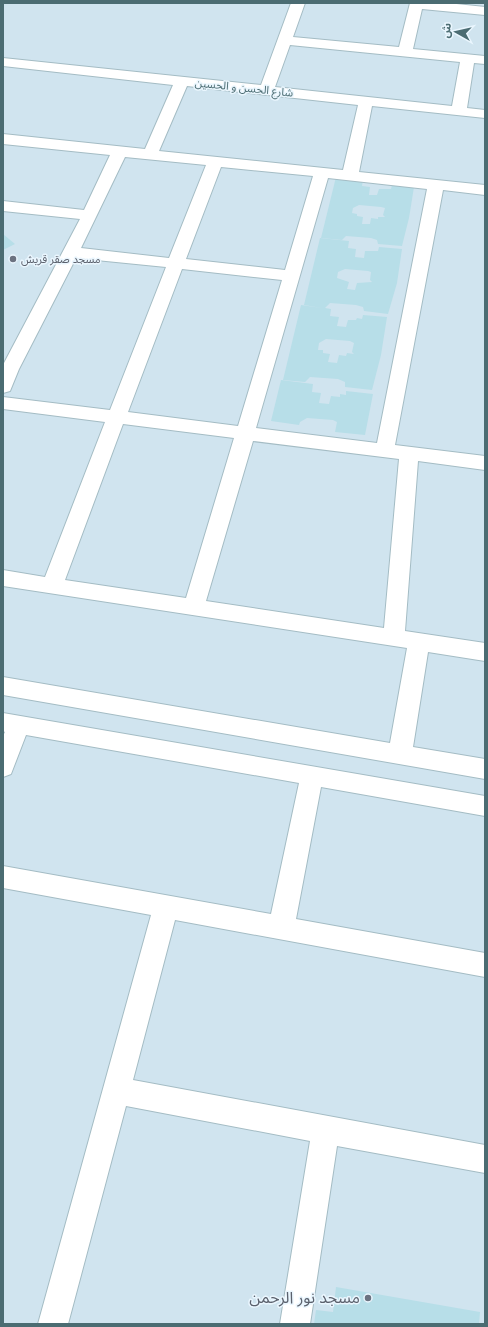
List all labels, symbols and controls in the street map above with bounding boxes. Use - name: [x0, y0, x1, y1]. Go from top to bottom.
- north arrow: [436, 12, 476, 52]
- text: ش: [439, 22, 454, 39]
- street label: شارع الحسن و الحسين: [194, 76, 294, 101]
- place label: مسجد صقر قريش: [21, 253, 101, 266]
- marker: مسجد صقر قريش: [8, 254, 18, 264]
- place label: مسجد نور الرحمن: [249, 1288, 360, 1308]
- marker: مسجد نور الرحمن: [363, 1293, 373, 1303]

